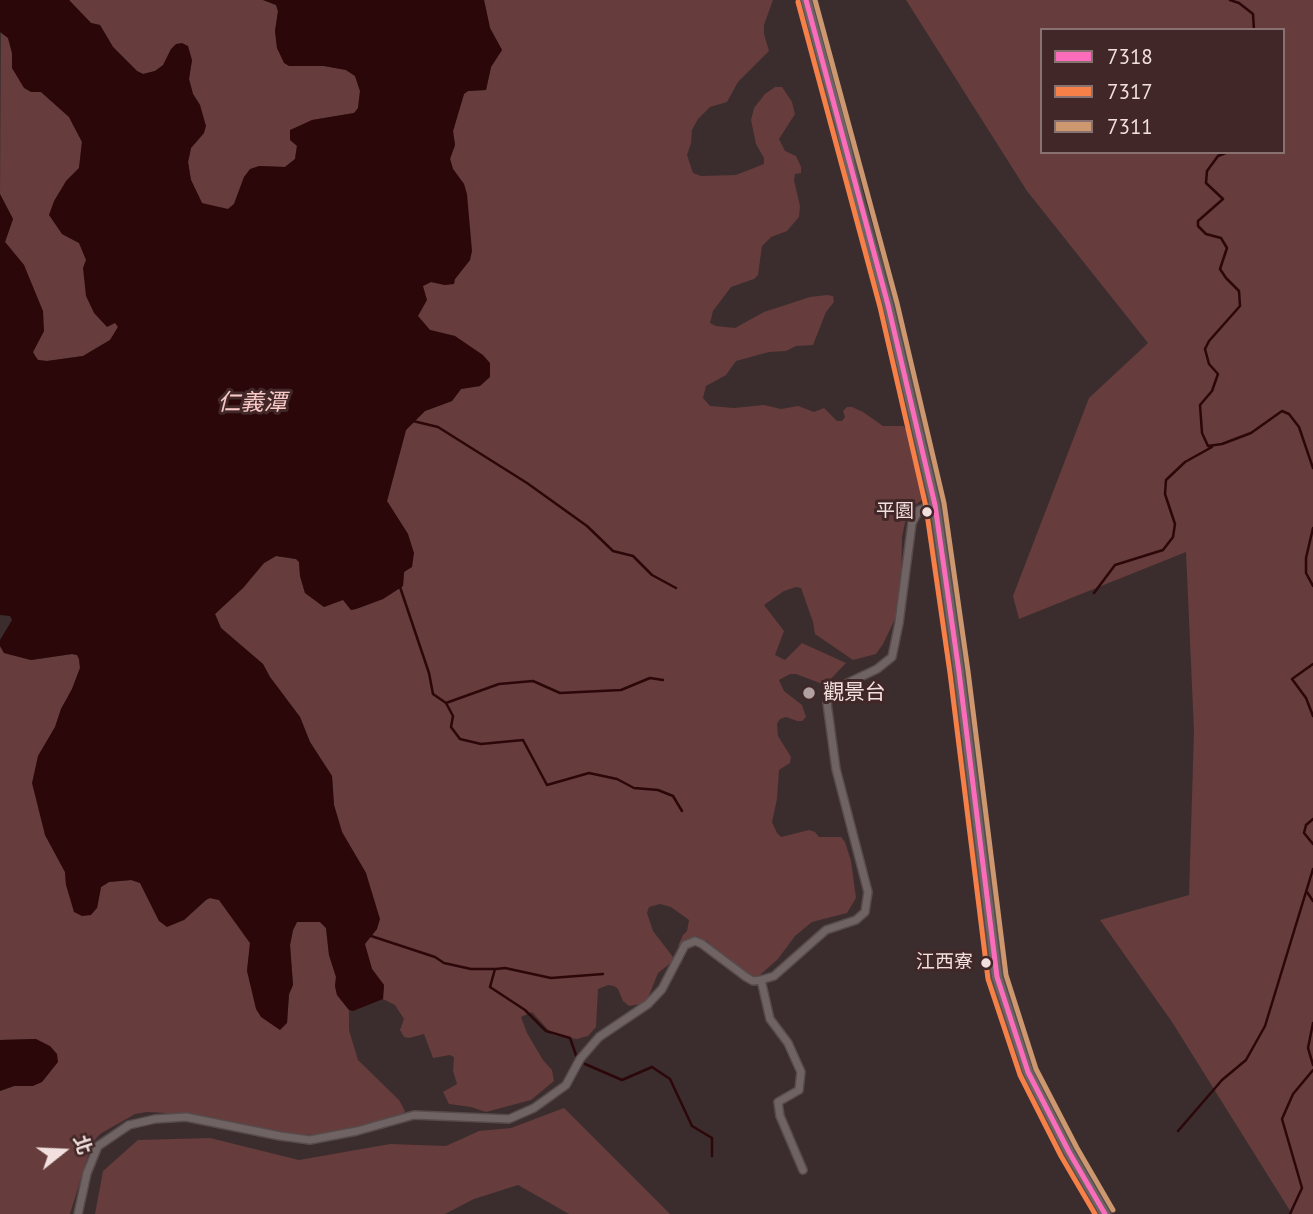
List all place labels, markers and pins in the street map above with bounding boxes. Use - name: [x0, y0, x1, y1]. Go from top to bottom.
- place label: 平園: [876, 501, 914, 523]
- marker: 平園: [920, 505, 934, 519]
- place label: 觀景台: [823, 680, 886, 706]
- marker: 觀景台: [801, 685, 817, 701]
- place label: 江西寮: [916, 952, 973, 974]
- marker: 江西寮: [979, 956, 993, 970]

